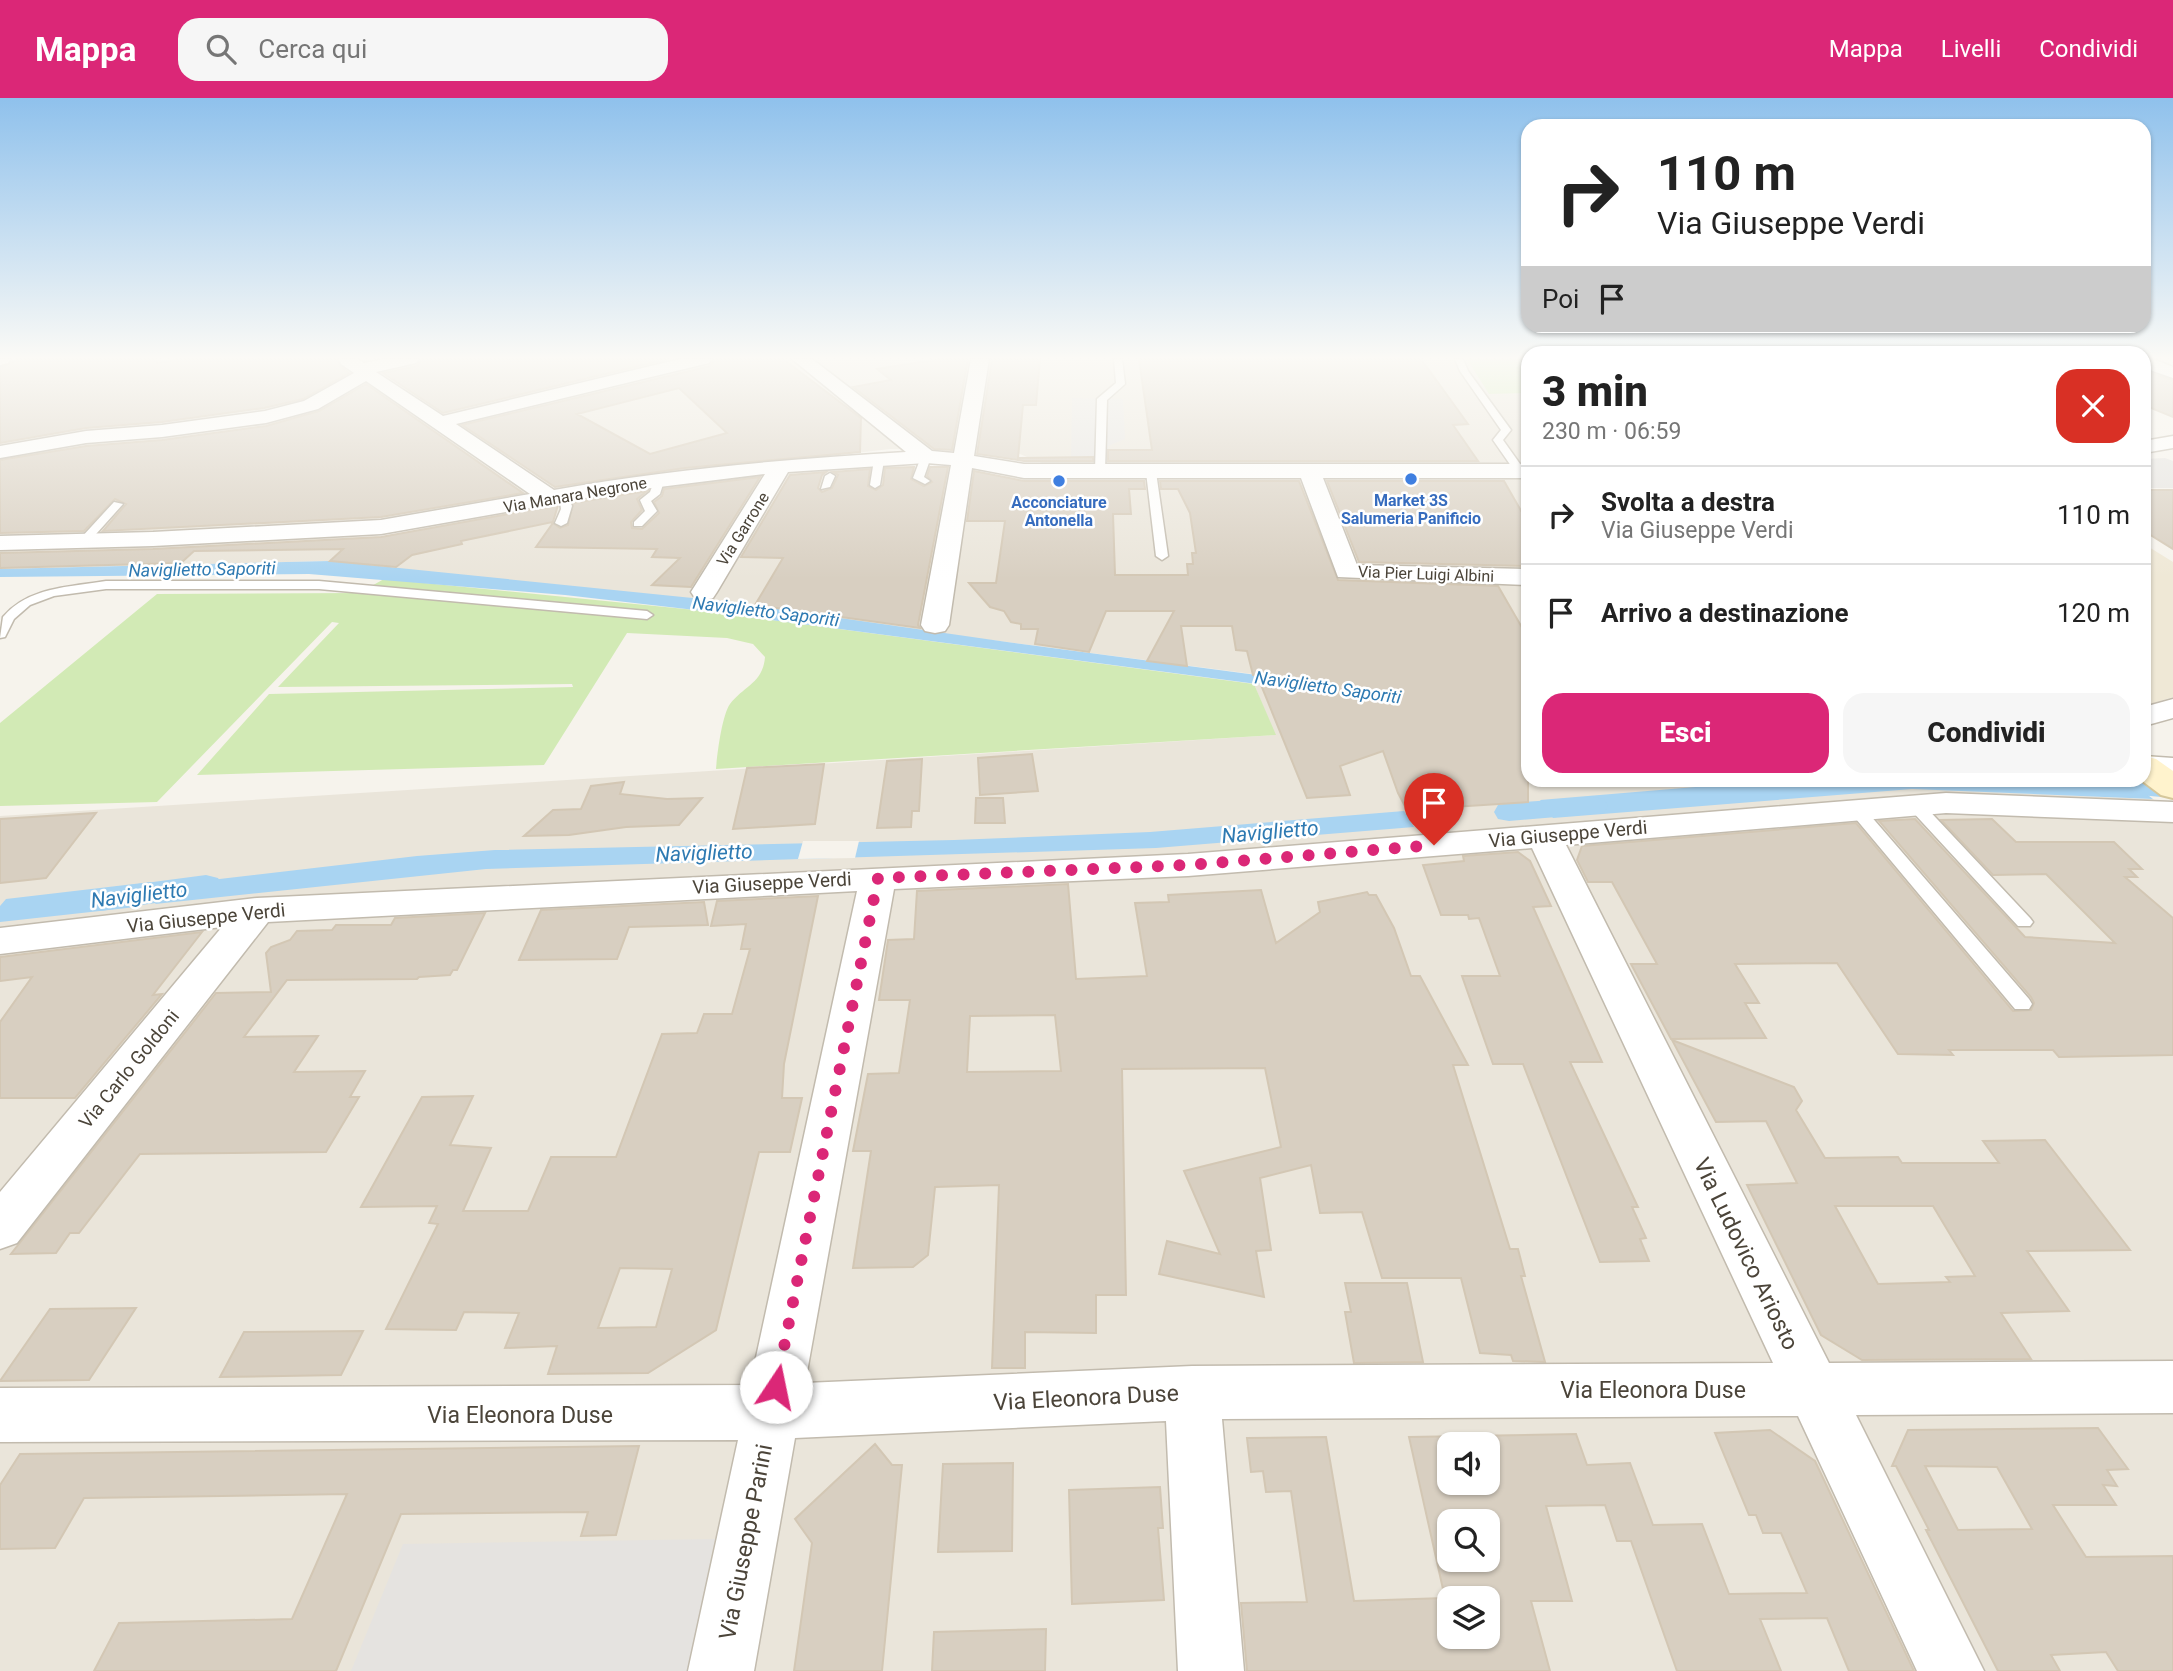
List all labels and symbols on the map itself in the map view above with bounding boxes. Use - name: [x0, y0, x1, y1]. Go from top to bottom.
- marker: Market 3S Salumeria Panificio: [1403, 471, 1419, 487]
- street label: Via Manara Negrone: [502, 473, 648, 517]
- marker: Acconciature Antonella: [1051, 473, 1067, 489]
- street label: Via Garrone: [713, 489, 773, 569]
- place label: Market 3S Salumeria Panificio: [1341, 491, 1481, 528]
- place label: Acconciature Antonella: [1011, 493, 1107, 530]
- water label: Naviglietto Saporiti: [128, 557, 277, 581]
- street label: Via Pier Luigi Albini: [1358, 562, 1494, 586]
- water label: Naviglietto Saporiti: [692, 592, 841, 630]
- water label: Naviglietto Saporiti: [1254, 666, 1403, 708]
- pin: [1404, 773, 1464, 845]
- water label: Naviglietto: [1221, 816, 1319, 848]
- street label: Via Giuseppe Verdi: [1488, 816, 1648, 852]
- water label: Naviglietto: [655, 839, 753, 867]
- street label: Via Giuseppe Verdi: [692, 867, 852, 899]
- water label: Naviglietto: [89, 877, 189, 913]
- street label: Via Giuseppe Verdi: [126, 898, 286, 938]
- street label: Via Carlo Goldoni: [74, 1005, 184, 1133]
- street label: Via Ludovico Ariosto: [1688, 1154, 1804, 1354]
- position arrow: [739, 1350, 813, 1424]
- street label: Via Eleonora Duse: [1560, 1377, 1746, 1404]
- street label: Via Eleonora Duse: [993, 1380, 1179, 1416]
- street label: Via Eleonora Duse: [427, 1402, 613, 1429]
- street label: Via Giuseppe Parini: [714, 1442, 778, 1642]

